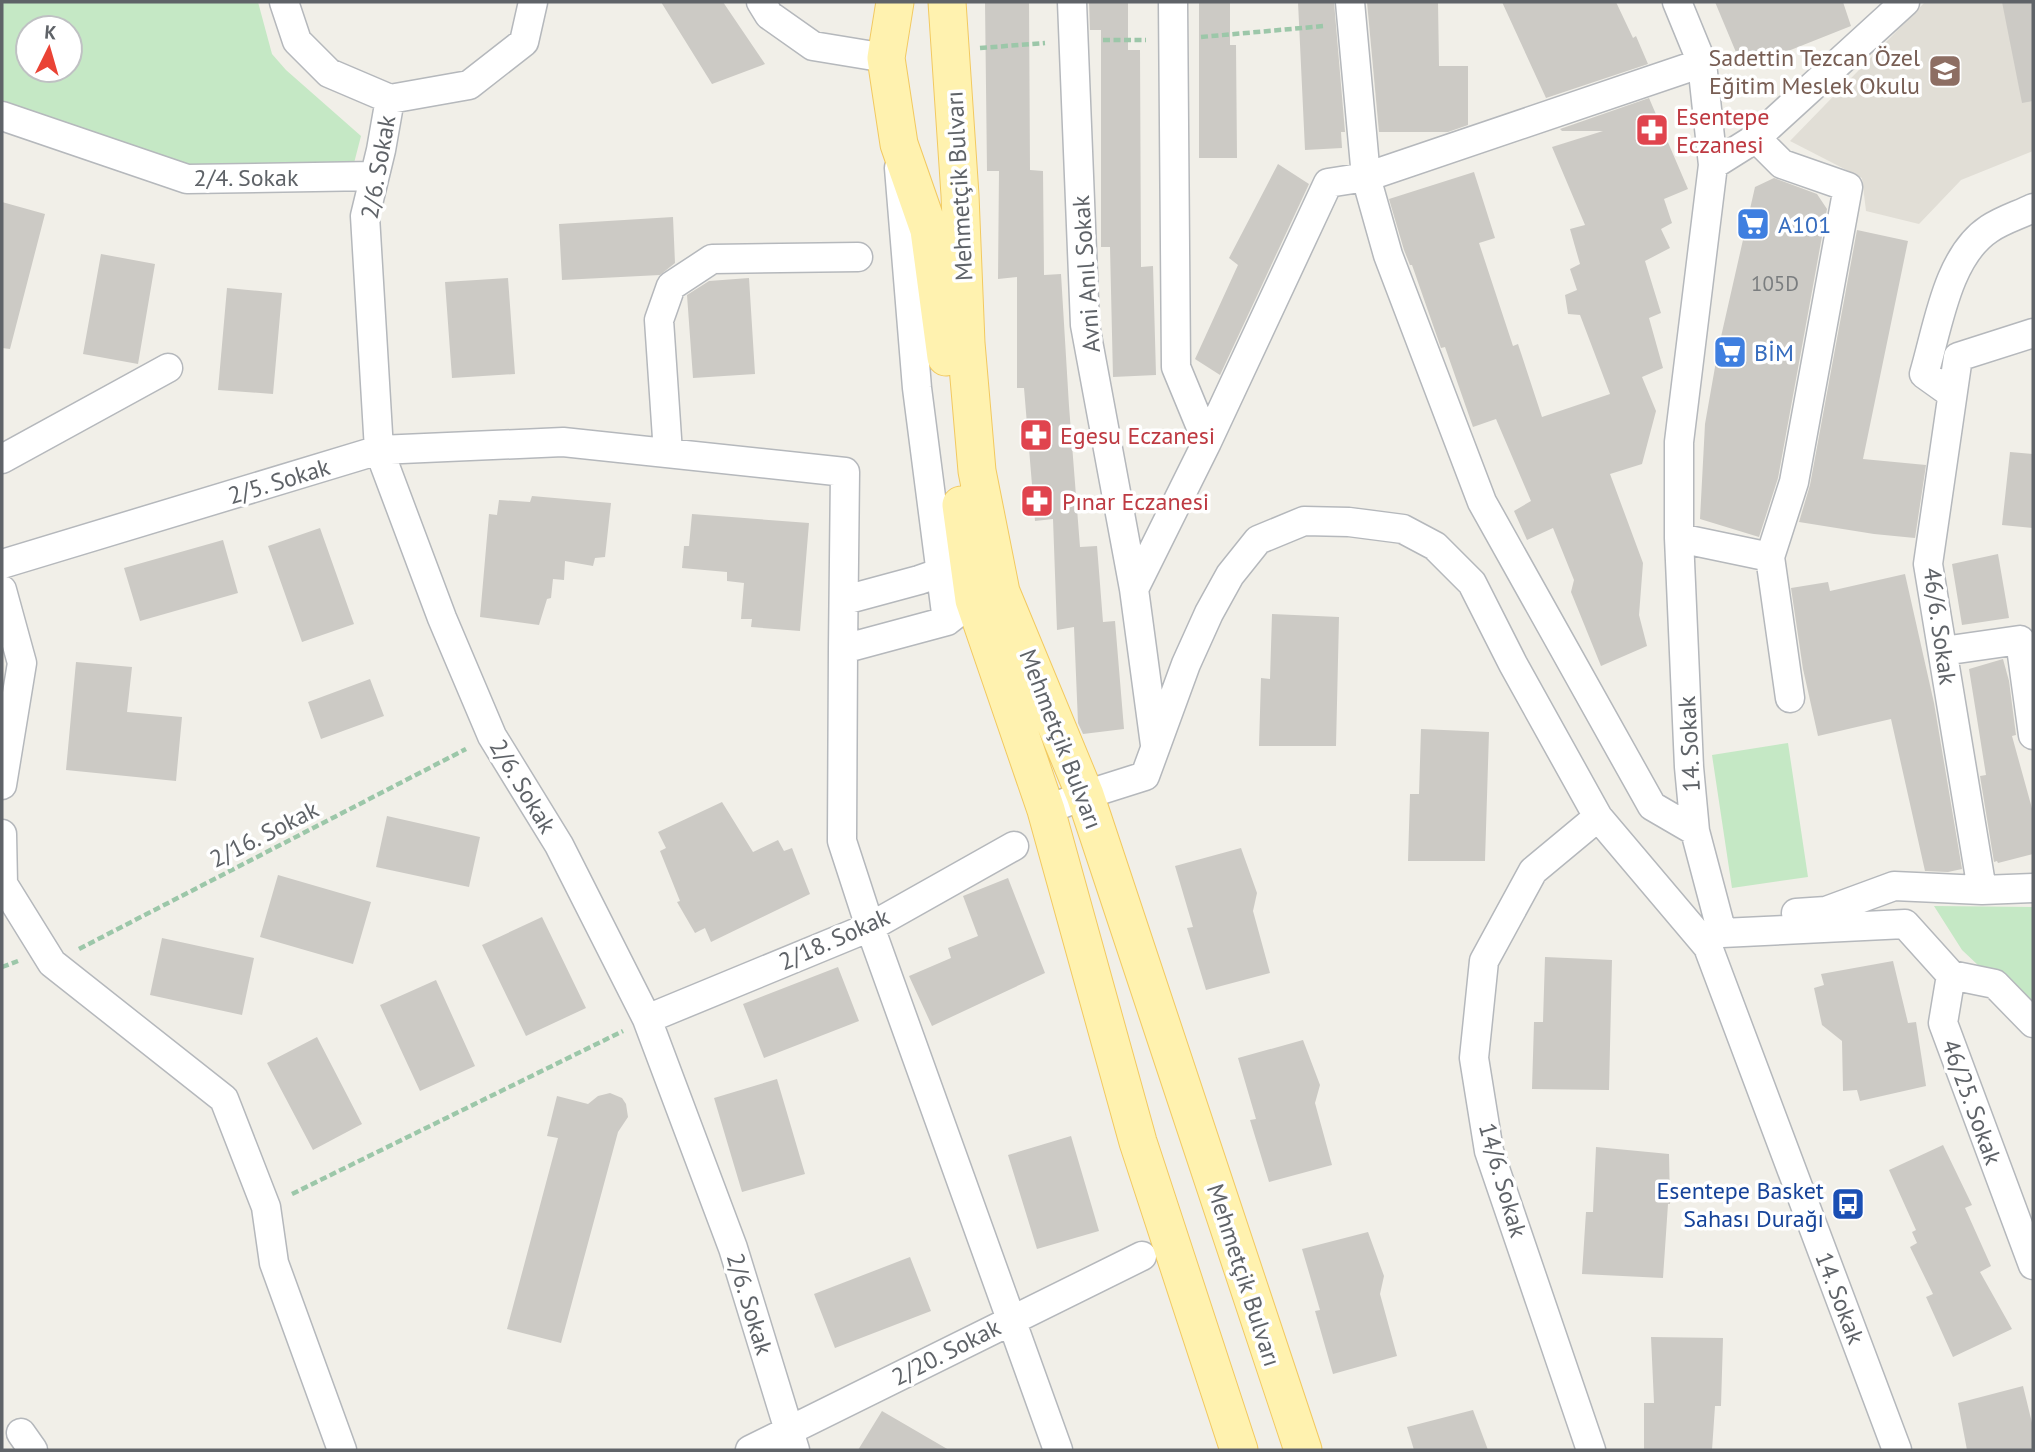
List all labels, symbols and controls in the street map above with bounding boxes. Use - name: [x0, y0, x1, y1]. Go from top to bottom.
- north arrow: [14, 14, 84, 84]
- text: K: [44, 20, 58, 45]
- place label: Sadettin Tezcan Özel Eğitim Meslek Okulu: [1709, 42, 1920, 101]
- school or university icon: Sadettin Tezcan Özel Eğitim Meslek Okulu: [1926, 52, 1964, 90]
- street label: Mehmetçik Bulvarı: [939, 90, 979, 282]
- place label: Esentepe Eczanesi: [1676, 101, 1770, 160]
- pharmacy icon: Esentepe Eczanesi: [1633, 111, 1671, 149]
- street label: 2/6. Sokak: [354, 112, 402, 221]
- street label: 2/4. Sokak: [194, 162, 299, 193]
- street label: Avni Anıl Sokak: [1065, 194, 1107, 354]
- supermarket icon: A101: [1734, 205, 1772, 243]
- place label: A101: [1778, 209, 1831, 240]
- house number: 105D: [1751, 270, 1799, 297]
- supermarket icon: BİM: [1711, 333, 1749, 371]
- place label: BİM: [1754, 337, 1794, 368]
- pharmacy icon: Egesu Eczanesi: [1017, 416, 1055, 454]
- place label: Egesu Eczanesi: [1060, 420, 1215, 451]
- street label: 2/5. Sokak: [224, 451, 334, 511]
- pharmacy icon: Pınar Eczanesi: [1018, 482, 1056, 520]
- place label: Pınar Eczanesi: [1062, 486, 1209, 517]
- street label: 46/6. Sokak: [1916, 565, 1964, 687]
- street label: Mehmetçik Bulvarı: [1012, 645, 1110, 833]
- street label: 14. Sokak: [1671, 695, 1707, 793]
- street label: 2/6. Sokak: [483, 733, 564, 839]
- street label: 2/16. Sokak: [204, 793, 324, 875]
- street label: 2/18. Sokak: [774, 901, 895, 977]
- street label: 46/25. Sokak: [1935, 1035, 2009, 1169]
- street label: 14/6. Sokak: [1472, 1119, 1534, 1241]
- place label: Esentepe Basket Sahası Durağı: [1657, 1175, 1824, 1234]
- street label: Mehmetçik Bulvarı: [1200, 1180, 1288, 1370]
- bus stop icon: Esentepe Basket Sahası Durağı: [1829, 1185, 1867, 1223]
- street label: 14. Sokak: [1808, 1247, 1872, 1349]
- street label: 2/6. Sokak: [720, 1249, 780, 1359]
- street label: 2/20. Sokak: [886, 1311, 1006, 1393]

